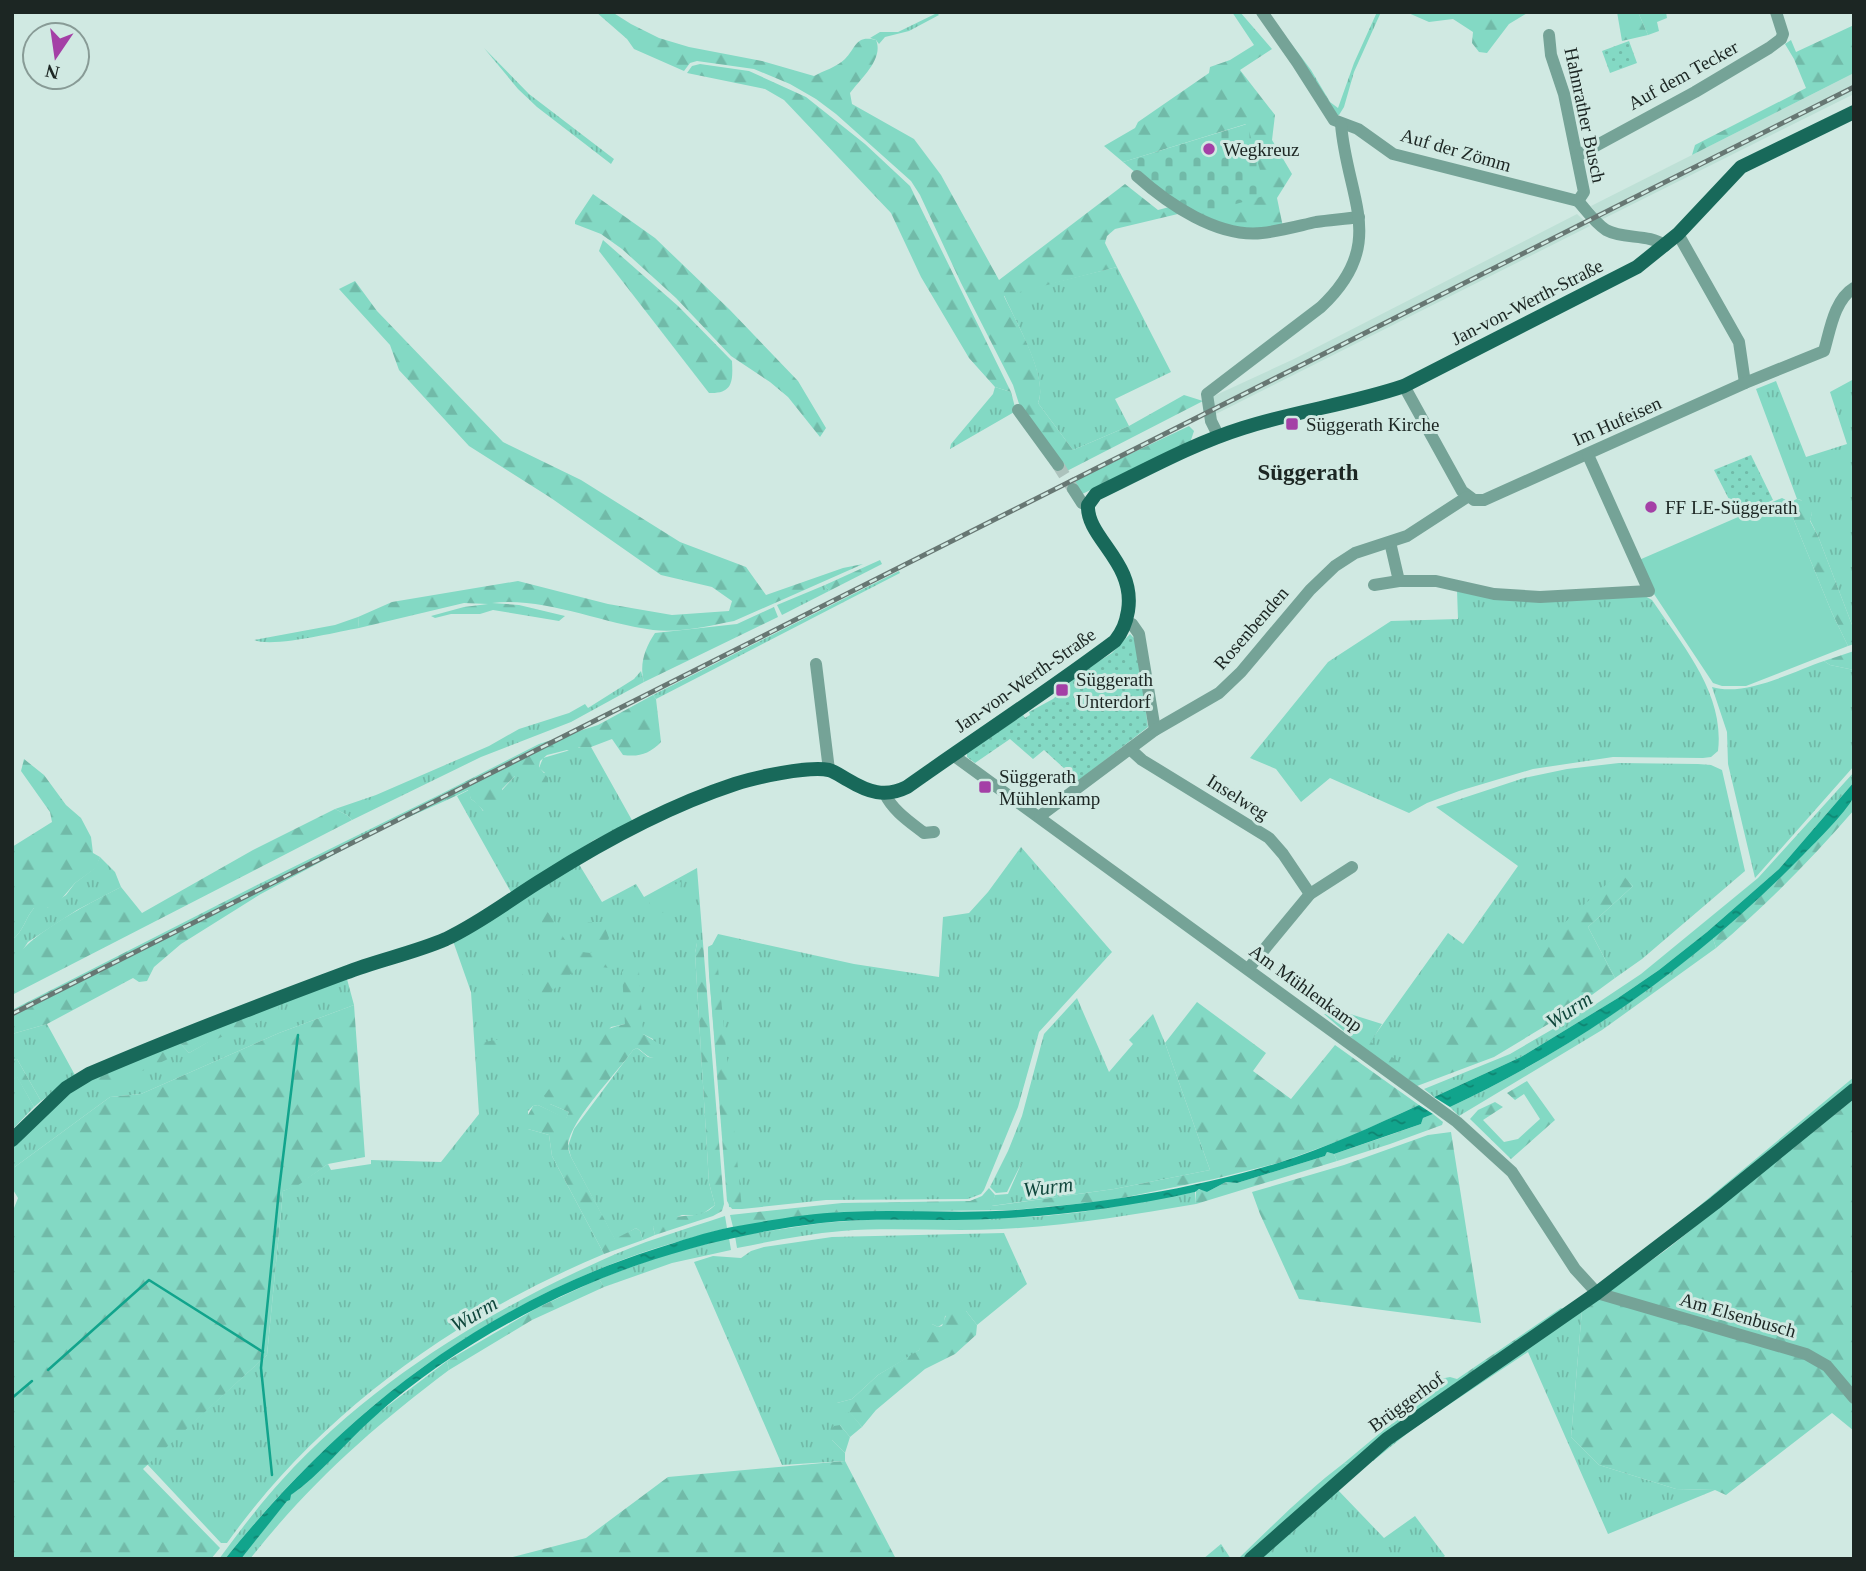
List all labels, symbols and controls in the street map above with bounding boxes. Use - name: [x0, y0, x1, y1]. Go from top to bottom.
- north arrow: [21, 21, 91, 91]
- street label: Auf dem Tecker: [1624, 36, 1742, 114]
- street label: Hahnrather Busch: [1560, 45, 1610, 185]
- text: N: [43, 60, 61, 84]
- street label: Auf der Zömm: [1398, 124, 1514, 176]
- place label: Wegkreuz: [1223, 139, 1300, 160]
- marker: Wegkreuz: [1201, 141, 1217, 157]
- street label: Jan-von-Werth-Straße: [1448, 255, 1606, 349]
- street label: Im Hufeisen: [1570, 392, 1665, 450]
- place label: Süggerath Kirche: [1306, 414, 1439, 435]
- marker: Süggerath Kirche: [1284, 416, 1300, 432]
- district label: Süggerath: [1258, 460, 1359, 485]
- place label: FF LE-Süggerath: [1665, 497, 1798, 518]
- marker: FF LE-Süggerath: [1643, 499, 1659, 515]
- street label: Rosenbenden: [1209, 582, 1293, 674]
- street label: Jan-von-Werth-Straße: [950, 623, 1100, 737]
- place label: Süggerath Unterdorf: [1076, 669, 1154, 712]
- marker: Süggerath Unterdorf: [1054, 682, 1070, 698]
- place label: Süggerath Mühlenkamp: [999, 766, 1100, 809]
- street label: Inselweg: [1203, 770, 1273, 824]
- marker: Süggerath Mühlenkamp: [977, 779, 993, 795]
- street label: Am Mühlenkamp: [1245, 940, 1367, 1036]
- water label: Wurm: [1541, 986, 1597, 1034]
- water label: Wurm: [1022, 1172, 1074, 1202]
- street label: Am Elsenbusch: [1678, 1288, 1799, 1342]
- water label: Wurm: [446, 1291, 502, 1337]
- street label: Brüggerhof: [1364, 1367, 1448, 1436]

